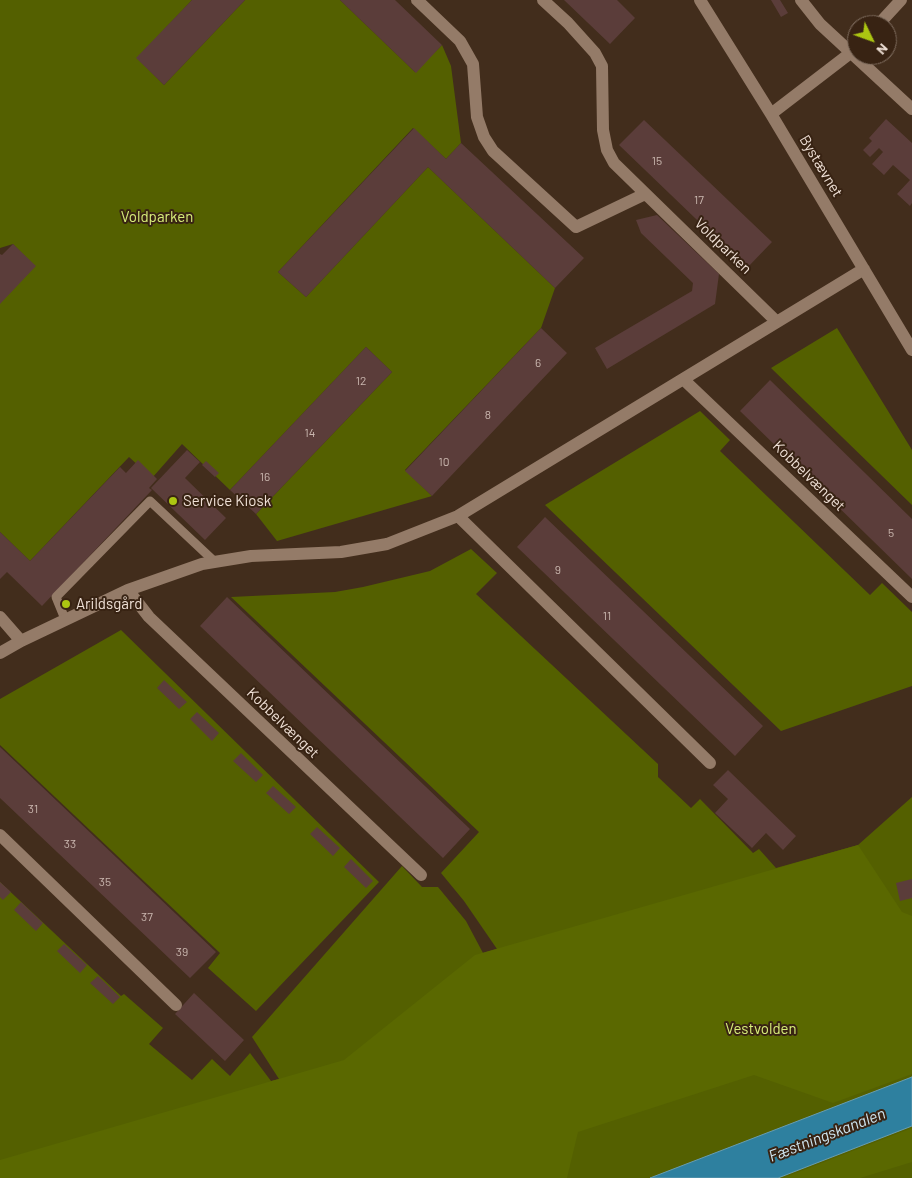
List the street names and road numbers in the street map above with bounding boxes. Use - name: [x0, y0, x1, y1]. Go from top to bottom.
- street label: Bystævnet: [795, 132, 847, 200]
- street label: Voldparken: [691, 214, 755, 278]
- street label: Kobbelvænget: [769, 437, 849, 515]
- street label: Kobbelvænget: [243, 684, 323, 762]

